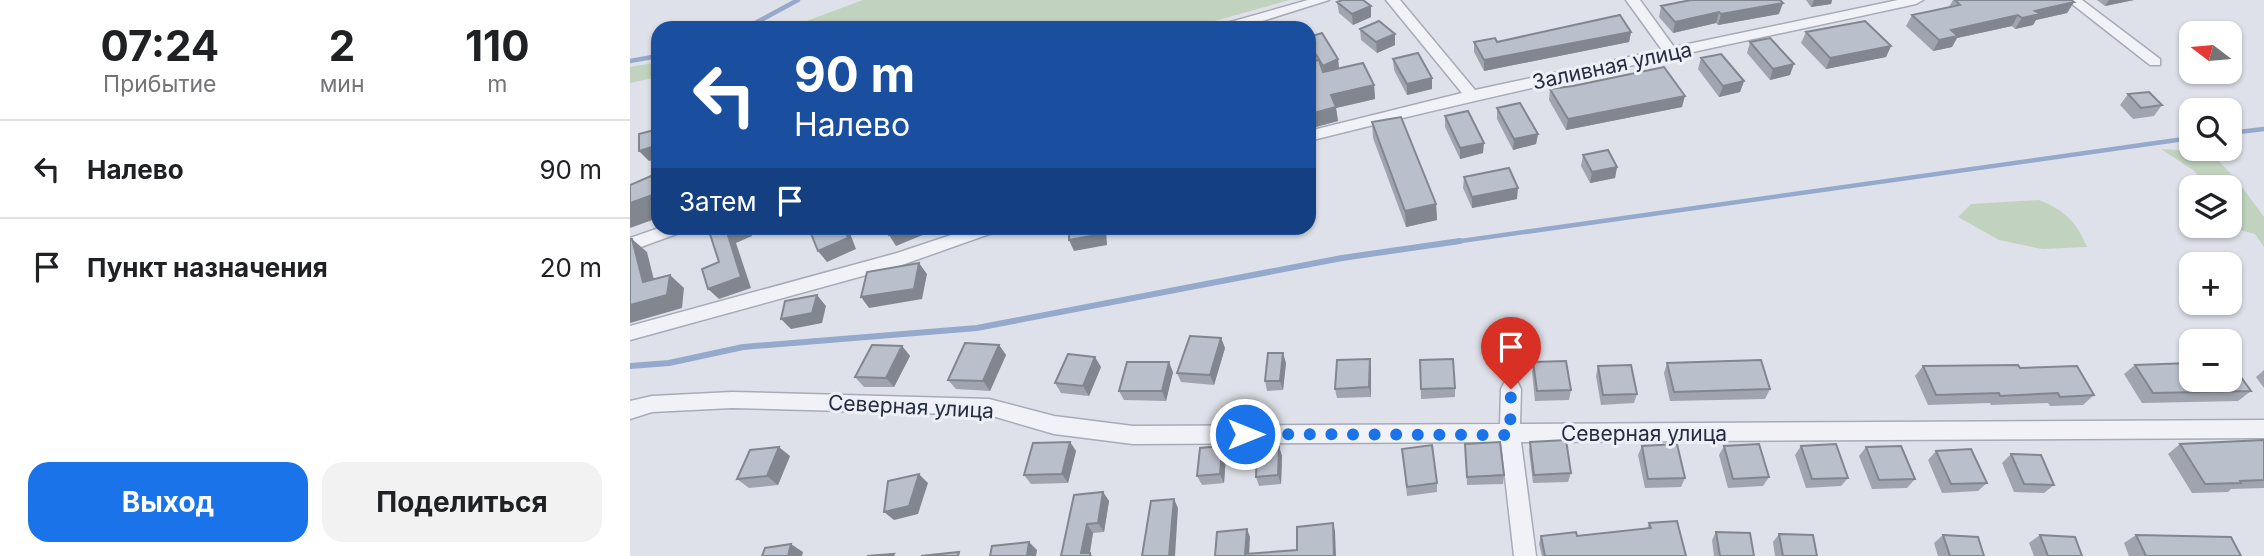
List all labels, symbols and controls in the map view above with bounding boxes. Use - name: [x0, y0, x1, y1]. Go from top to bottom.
- text: 07:24: [100, 20, 219, 71]
- text: 2: [329, 20, 355, 71]
- text: 110: [465, 20, 530, 71]
- north arrow: [2179, 21, 2242, 84]
- map controls: [2179, 21, 2242, 392]
- street label: Заливная улица: [1530, 36, 1694, 95]
- text: 90 m: [794, 45, 915, 104]
- icon: left: [679, 49, 770, 140]
- text: Прибытие: [103, 70, 217, 98]
- text: мин: [320, 70, 365, 98]
- text: m: [487, 70, 507, 98]
- button: search: [2179, 98, 2242, 161]
- text: Налево: [794, 105, 910, 144]
- icon: left: [28, 150, 66, 188]
- text: Налево: [87, 154, 184, 185]
- text: 90 m: [539, 154, 602, 185]
- button: layers: [2179, 175, 2242, 238]
- icon: arrive: [771, 182, 809, 220]
- text: Затем: [679, 186, 757, 217]
- icon: arrive: [28, 248, 66, 286]
- text: Пункт назначения: [87, 252, 328, 283]
- text: 20 m: [540, 252, 602, 283]
- button: +: [2179, 252, 2242, 315]
- pin: [1481, 317, 1541, 389]
- icon: arrive: [1492, 328, 1530, 366]
- button: −: [2179, 329, 2242, 392]
- street label: Северная улица: [827, 390, 995, 423]
- position arrow: [1208, 397, 1282, 471]
- street label: Северная улица: [1561, 421, 1727, 446]
- button: Выход: [28, 462, 308, 542]
- button: Поделиться: [322, 462, 602, 542]

